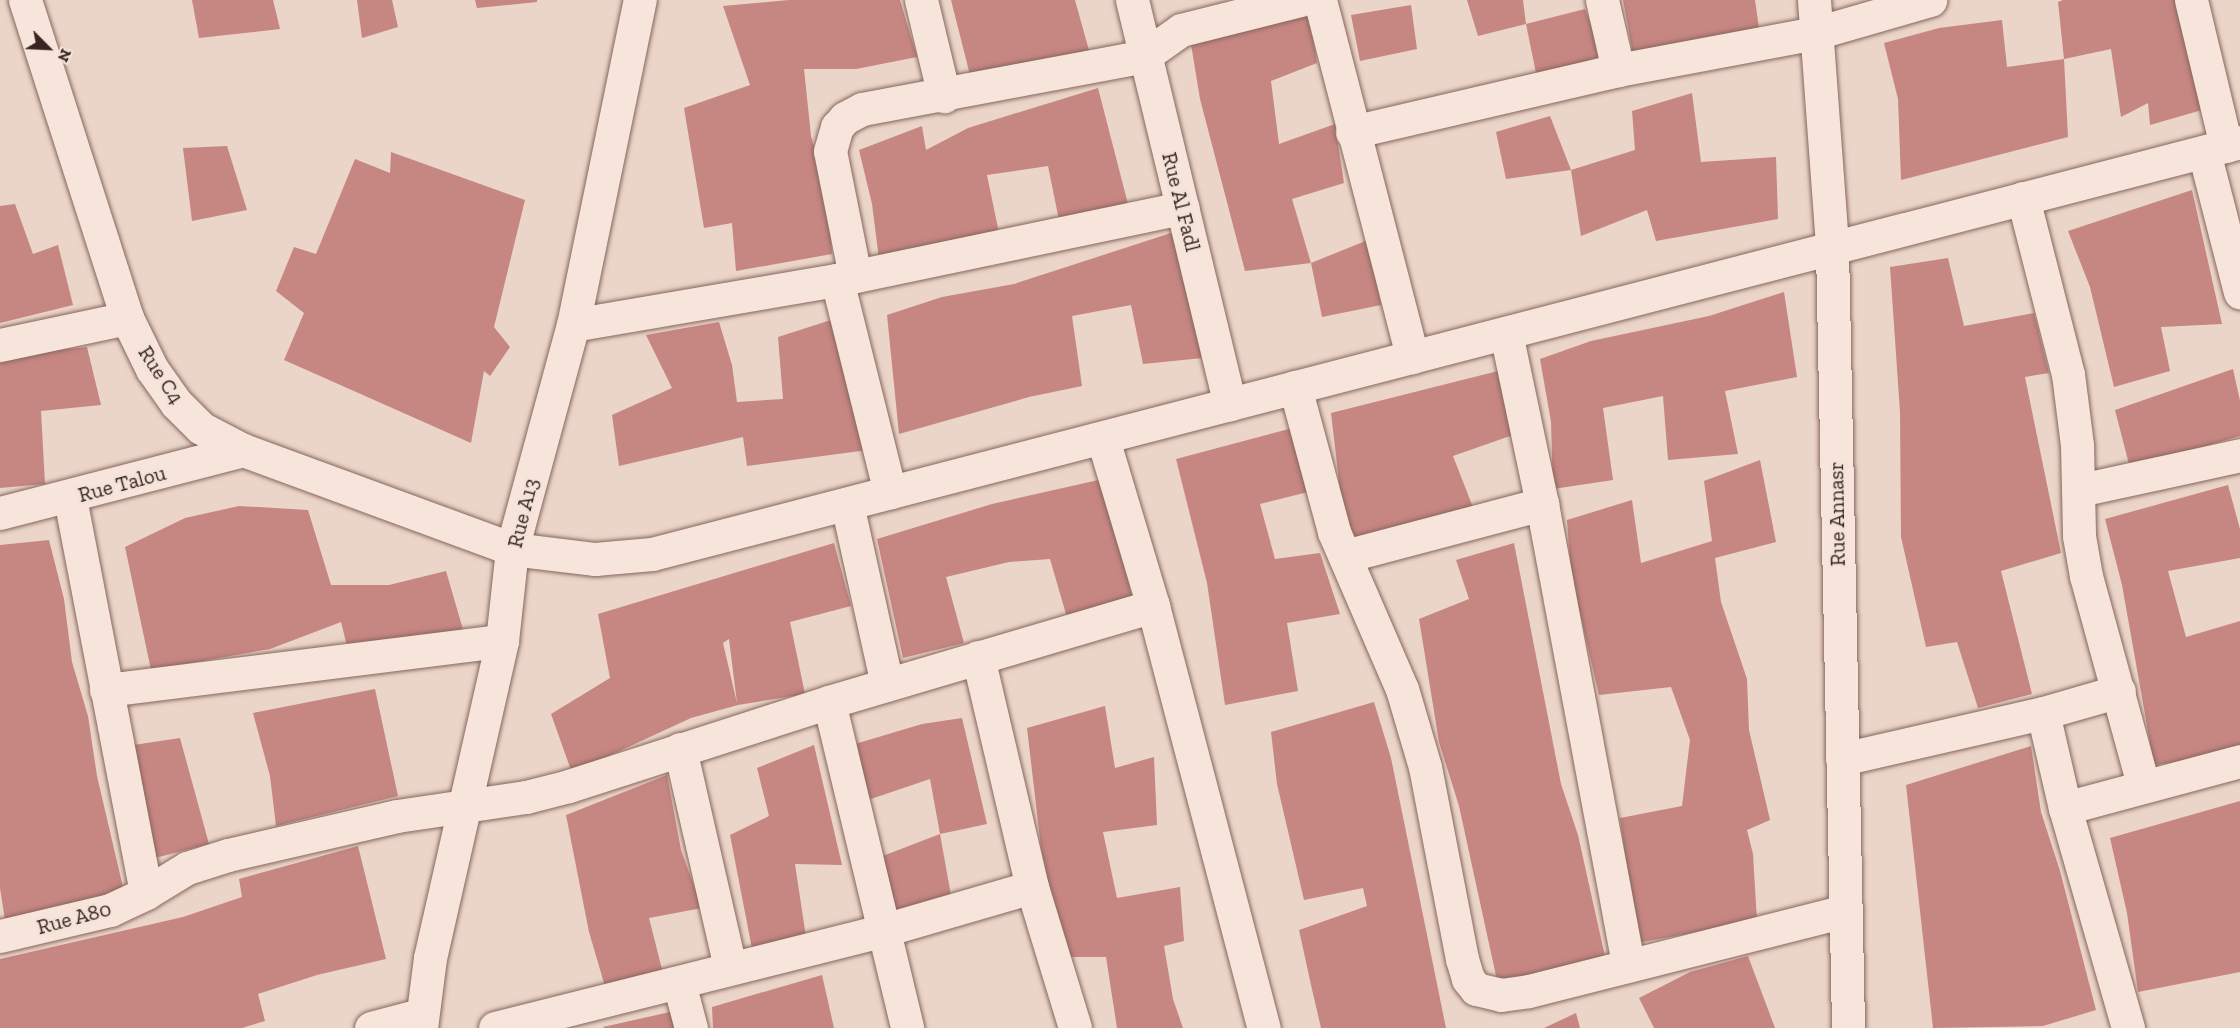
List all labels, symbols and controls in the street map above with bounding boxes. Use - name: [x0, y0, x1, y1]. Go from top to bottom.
- north arrow: [18, 18, 78, 78]
- text: N: [54, 46, 76, 65]
- street label: Rue Al Fadl: [1156, 149, 1206, 255]
- street label: Rue C4: [133, 341, 189, 409]
- street label: Rue Talou: [75, 460, 169, 508]
- street label: Rue Annasr: [1823, 461, 1851, 567]
- street label: Rue A13: [502, 475, 544, 551]
- street label: Rue A80: [34, 896, 114, 940]

